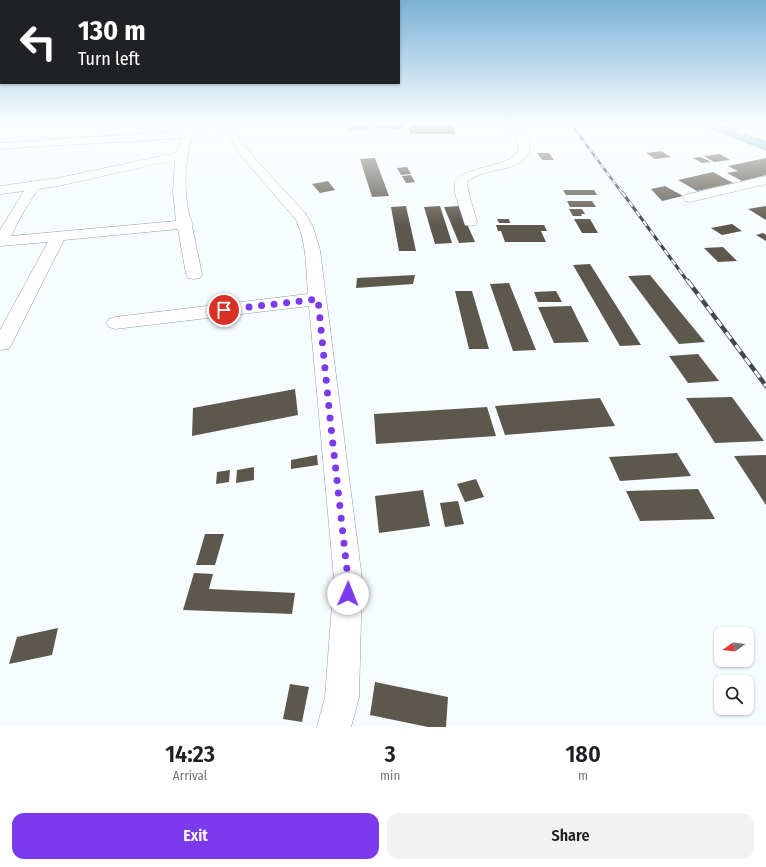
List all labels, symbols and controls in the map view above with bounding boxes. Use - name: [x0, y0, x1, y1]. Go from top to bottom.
- text: 130 m: [78, 14, 146, 47]
- icon: left: [12, 16, 64, 68]
- text: Turn left: [78, 48, 140, 70]
- pin: [207, 293, 241, 327]
- icon: arrive: [213, 299, 235, 321]
- position arrow: [327, 573, 369, 615]
- north arrow: [714, 627, 754, 667]
- map controls: [714, 627, 754, 715]
- button: search: [714, 675, 754, 715]
- text: 14:23: [165, 740, 215, 768]
- text: 3: [385, 740, 396, 768]
- text: 180: [565, 740, 601, 768]
- text: Arrival: [173, 768, 207, 783]
- text: min: [380, 768, 400, 783]
- text: m: [578, 768, 588, 783]
- button: Exit: [12, 813, 379, 859]
- button: Share: [387, 813, 754, 859]

